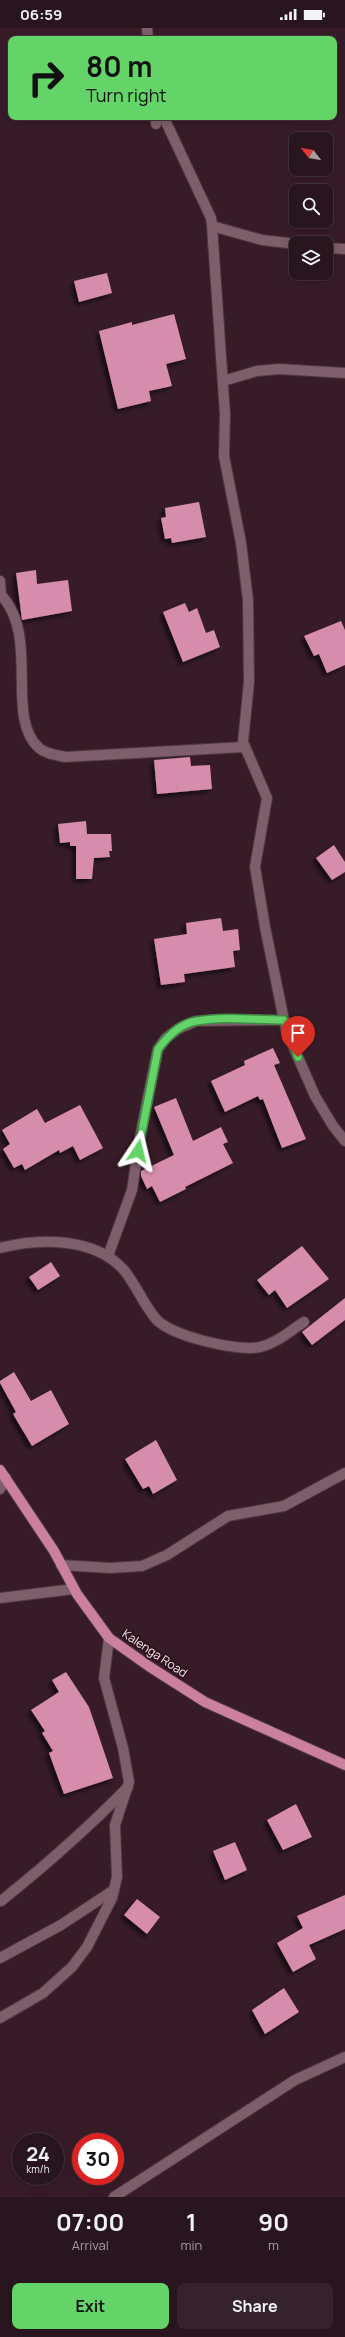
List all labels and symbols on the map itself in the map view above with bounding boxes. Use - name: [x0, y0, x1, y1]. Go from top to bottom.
- north arrow: [289, 132, 333, 176]
- pin: [281, 1016, 315, 1057]
- position arrow: [117, 1130, 159, 1172]
- street label: Kalenga Road: [119, 1625, 191, 1681]
- speed limit sign: 30: [72, 2133, 124, 2185]

